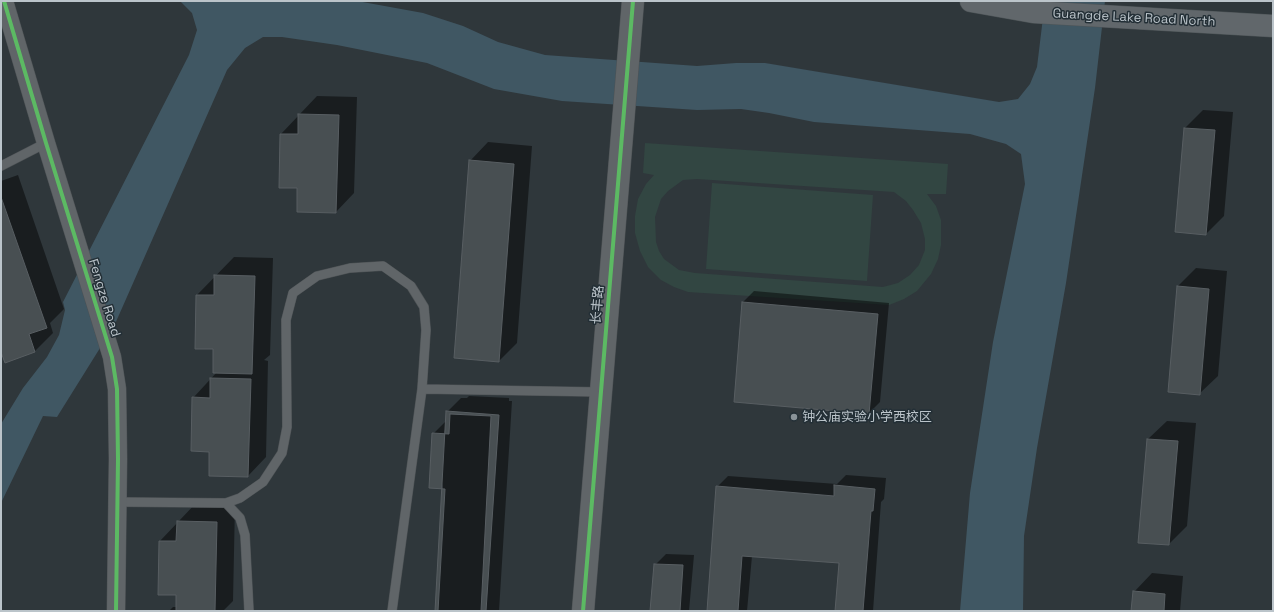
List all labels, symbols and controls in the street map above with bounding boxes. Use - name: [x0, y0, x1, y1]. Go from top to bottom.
- street label: Guangde Lake Road North: [1052, 6, 1216, 30]
- street label: Fengze Road: [85, 257, 123, 339]
- street label: 长丰路: [589, 285, 607, 325]
- place label: 钟公庙实验小学西校区: [802, 409, 932, 425]
- marker: 钟公庙实验小学西校区: [789, 412, 799, 422]

